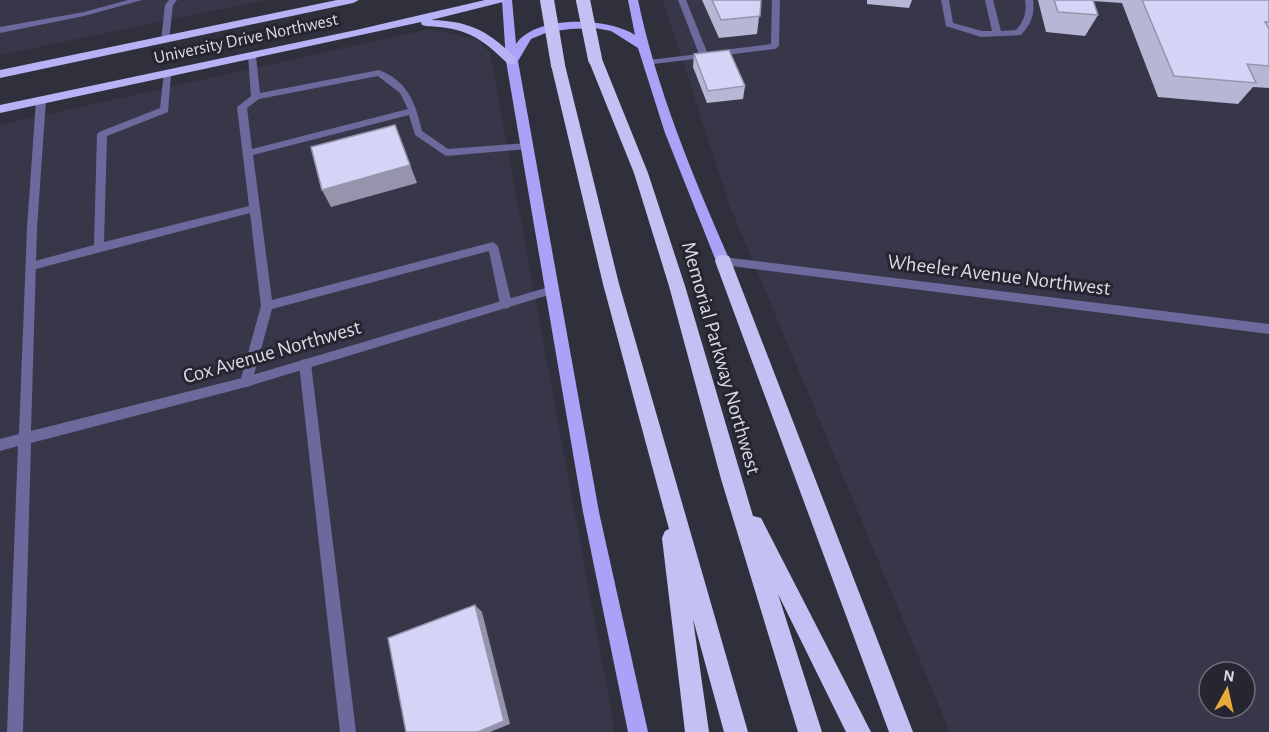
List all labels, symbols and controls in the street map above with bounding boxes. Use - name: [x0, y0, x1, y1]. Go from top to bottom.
- street label: University Drive Northwest: [152, 11, 340, 67]
- street label: Memorial Parkway Northwest: [678, 239, 764, 477]
- street label: Wheeler Avenue Northwest: [886, 251, 1112, 299]
- street label: Cox Avenue Northwest: [181, 316, 364, 387]
- north arrow: [1197, 660, 1257, 720]
- text: N: [1222, 667, 1236, 685]

